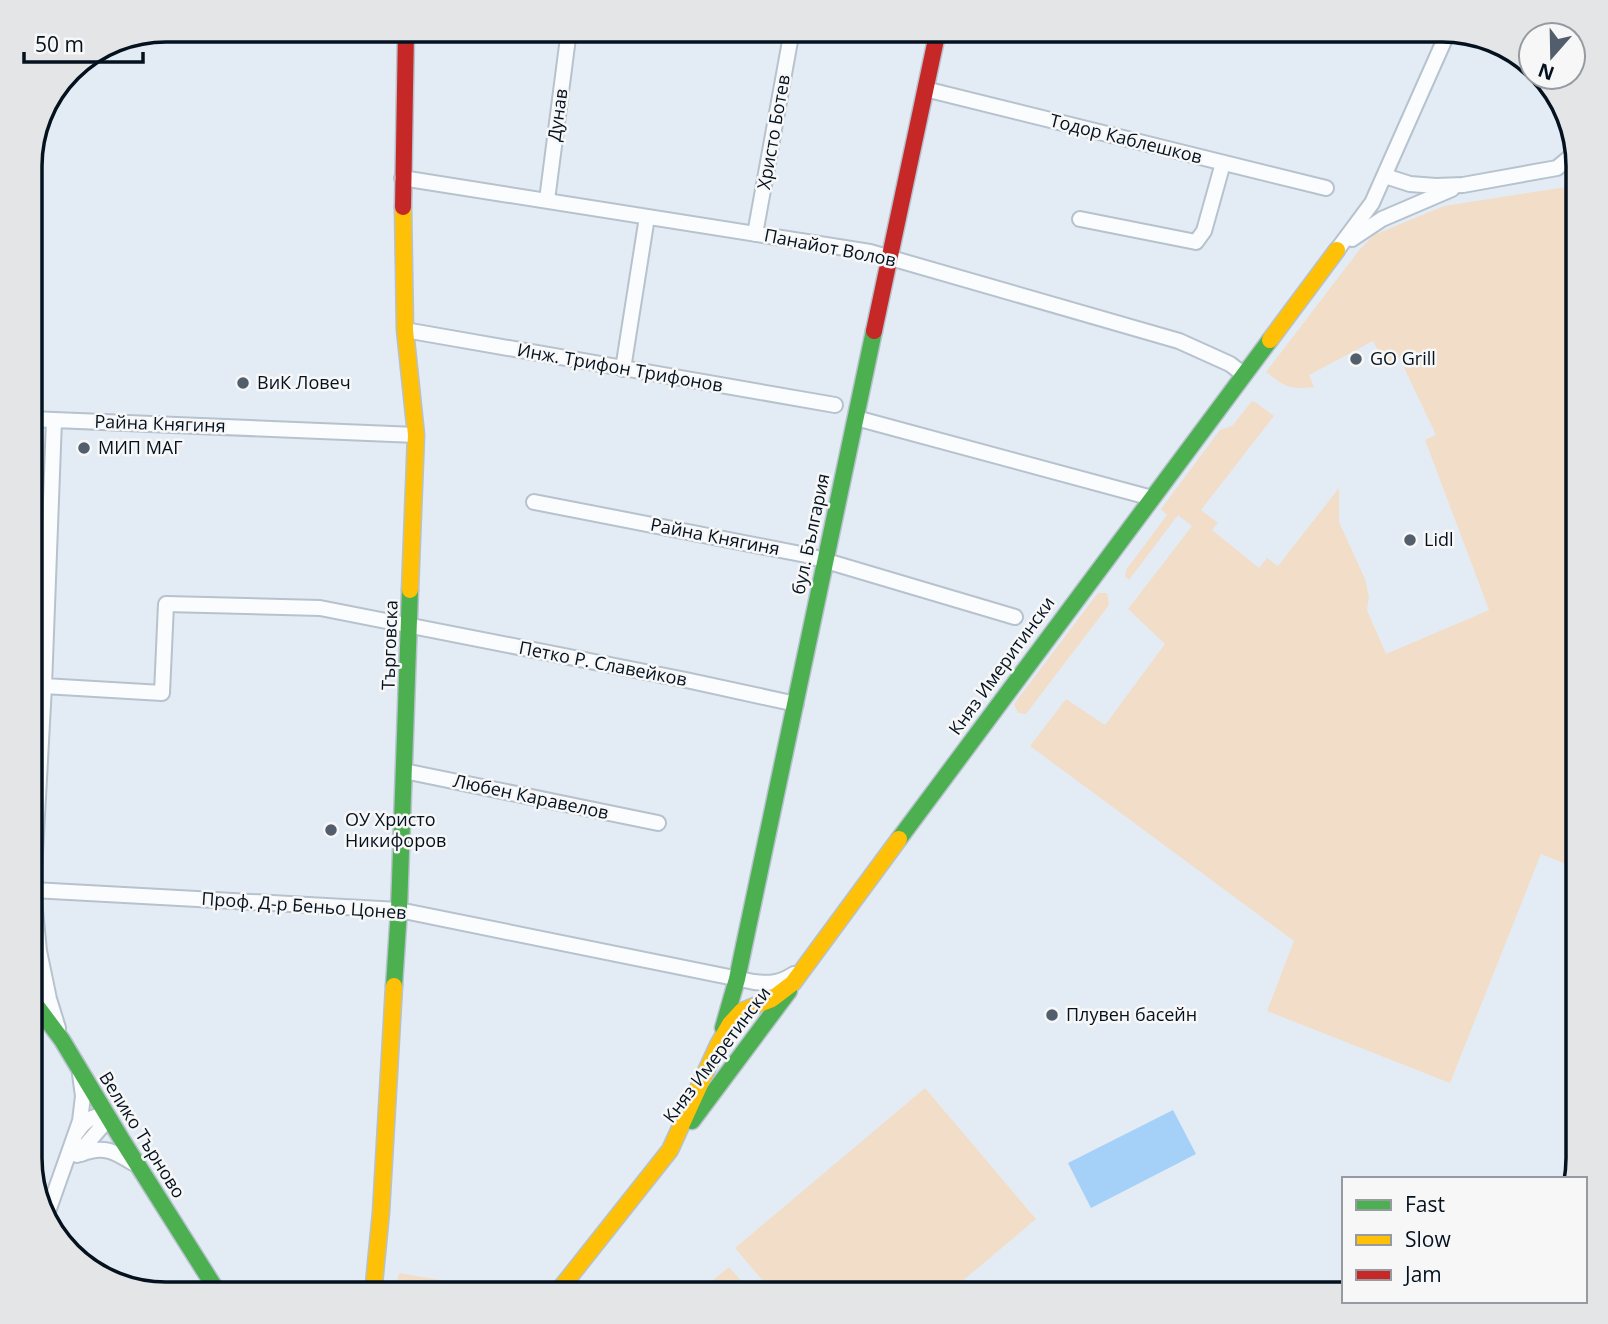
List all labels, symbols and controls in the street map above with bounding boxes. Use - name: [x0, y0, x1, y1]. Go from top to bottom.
- scale bar: [24, 21, 144, 65]
- north arrow: [1517, 21, 1587, 91]
- text: 50 m: [35, 30, 84, 58]
- text: N: [1534, 57, 1558, 87]
- street label: Христо Ботев: [751, 73, 795, 191]
- street label: Дунав: [541, 87, 573, 143]
- street label: Тодор Каблешков: [1048, 107, 1205, 169]
- street label: Панайот Волов: [762, 222, 898, 272]
- street label: Инж. Трифон Трифонов: [515, 337, 725, 397]
- place label: GO Grill: [1370, 346, 1436, 370]
- marker: GO Grill: [1348, 351, 1364, 367]
- place label: ВиК Ловеч: [257, 370, 351, 394]
- marker: ВиК Ловеч: [235, 375, 251, 391]
- street label: Райна Княгиня: [94, 409, 226, 437]
- place label: МИП МАГ: [98, 435, 183, 459]
- marker: МИП МАГ: [76, 440, 92, 456]
- street label: бул. България: [785, 471, 835, 597]
- street label: Райна Княгиня: [648, 512, 782, 560]
- place label: Lidl: [1424, 527, 1454, 551]
- marker: Lidl: [1402, 532, 1418, 548]
- street label: Княз Имеритински: [943, 591, 1060, 740]
- street label: Търговска: [375, 600, 403, 690]
- street label: Петко Р. Славейков: [517, 635, 689, 691]
- street label: Любен Каравелов: [451, 768, 611, 824]
- place label: ОУ Христо Никифоров: [345, 807, 446, 852]
- marker: ОУ Христо Никифоров: [323, 822, 339, 838]
- street label: Проф. Д-р Беньо Цонев: [201, 886, 407, 924]
- street label: Княз Имеретински: [657, 981, 775, 1127]
- place label: Плувен басейн: [1066, 1002, 1197, 1026]
- marker: Плувен басейн: [1044, 1007, 1060, 1023]
- street label: Велико Търново: [94, 1067, 191, 1202]
- legend: [1342, 1177, 1587, 1303]
- text: Fast: [1405, 1190, 1445, 1218]
- text: Slow: [1405, 1225, 1451, 1253]
- text: Jam: [1403, 1260, 1442, 1288]

